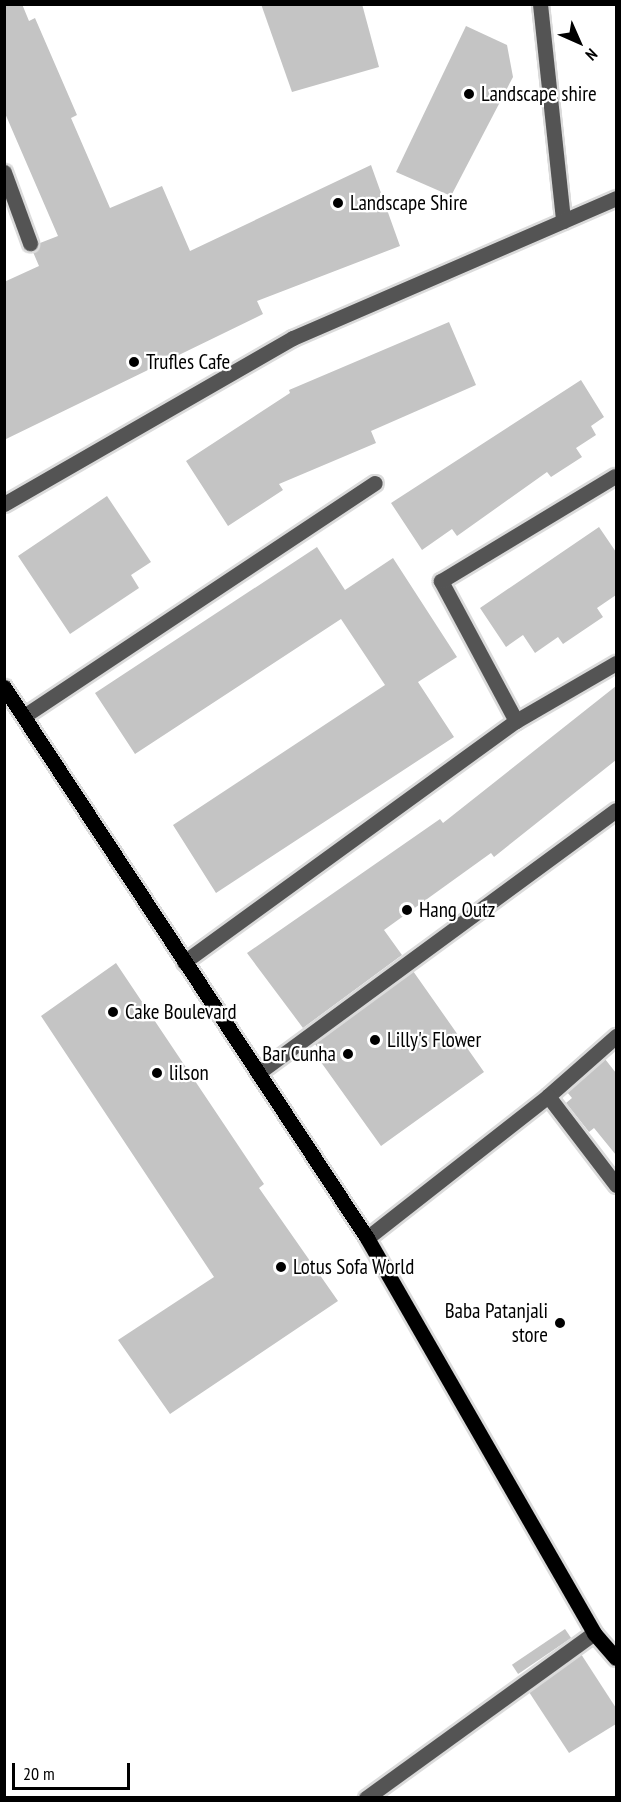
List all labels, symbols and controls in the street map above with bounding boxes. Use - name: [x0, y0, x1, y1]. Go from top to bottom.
- north arrow: [549, 12, 609, 72]
- text: N: [582, 45, 602, 65]
- place label: Landscape shire: [481, 81, 597, 107]
- marker: Landscape shire: [462, 87, 476, 101]
- place label: Landscape Shire: [350, 190, 468, 216]
- marker: Landscape Shire: [331, 196, 345, 210]
- place label: Trufles Cafe: [146, 349, 230, 375]
- marker: Trufles Cafe: [127, 355, 141, 369]
- place label: Hang Outz: [419, 897, 495, 923]
- marker: Hang Outz: [400, 903, 414, 917]
- place label: Cake Boulevard: [125, 999, 236, 1025]
- marker: Cake Boulevard: [106, 1005, 120, 1019]
- place label: Lilly's Flower: [387, 1027, 481, 1053]
- marker: Lilly's Flower: [368, 1033, 382, 1047]
- place label: Bar Cunha: [262, 1041, 336, 1067]
- marker: Bar Cunha: [341, 1047, 355, 1061]
- place label: lilson: [169, 1060, 209, 1086]
- marker: lilson: [150, 1066, 164, 1080]
- place label: Lotus Sofa World: [293, 1254, 415, 1280]
- marker: Lotus Sofa World: [274, 1260, 288, 1274]
- place label: Baba Patanjali store: [445, 1298, 548, 1348]
- marker: Baba Patanjali store: [553, 1316, 567, 1330]
- scale bar: [15, 1751, 134, 1789]
- text: 20 m: [23, 1762, 55, 1785]

